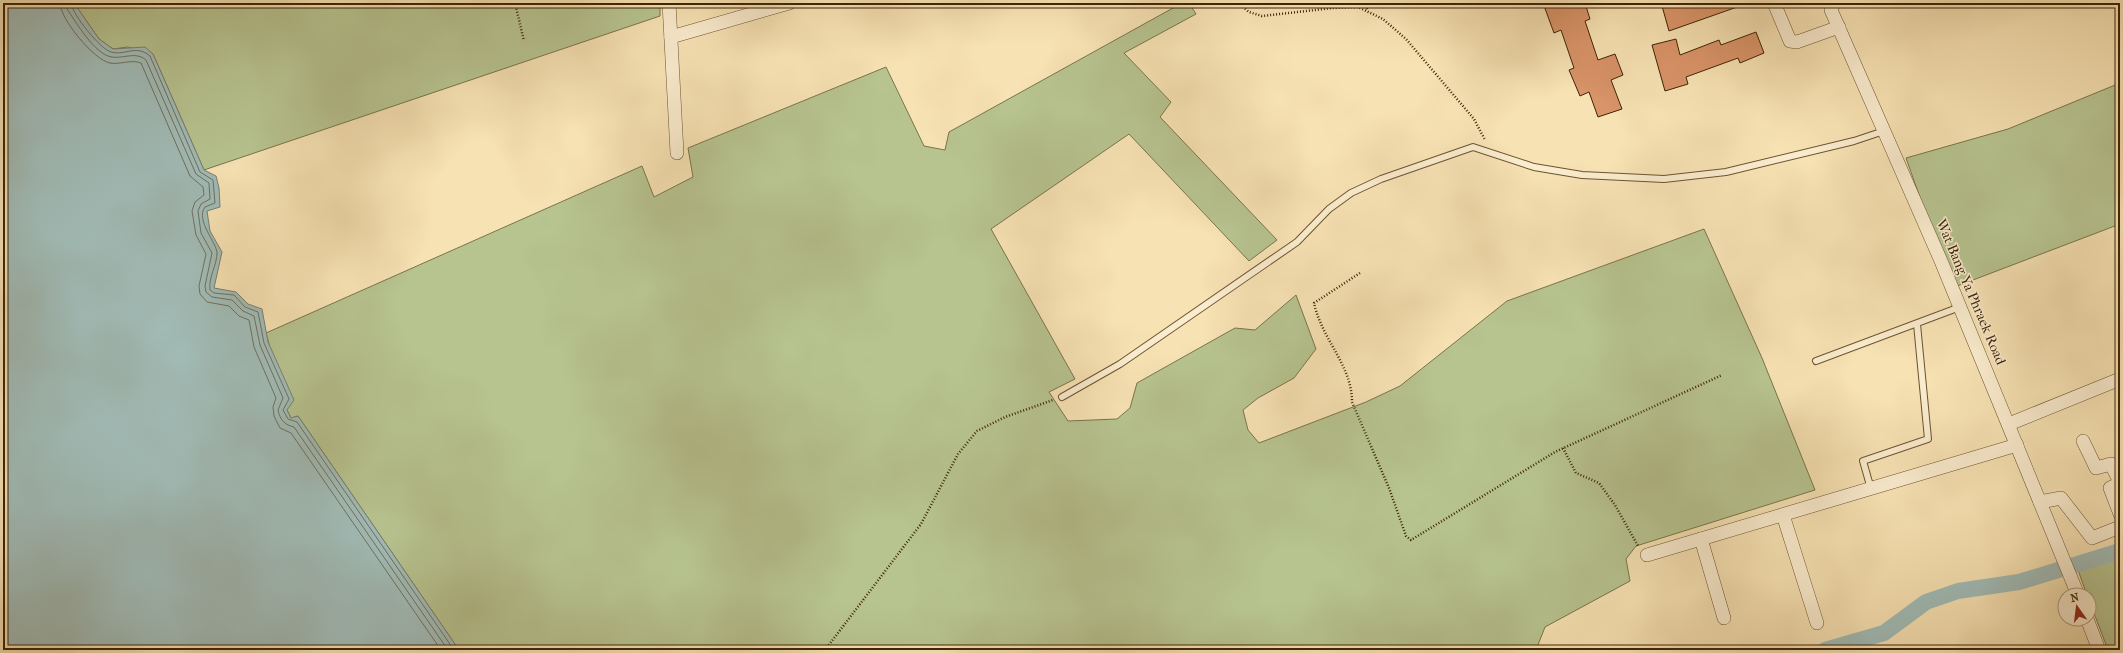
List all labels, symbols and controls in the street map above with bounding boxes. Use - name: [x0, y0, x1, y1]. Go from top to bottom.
- street label: Wat Bang Ya Phraek Road: [1932, 216, 2010, 368]
- north arrow: [2057, 587, 2097, 627]
- text: N: [2069, 590, 2081, 605]

